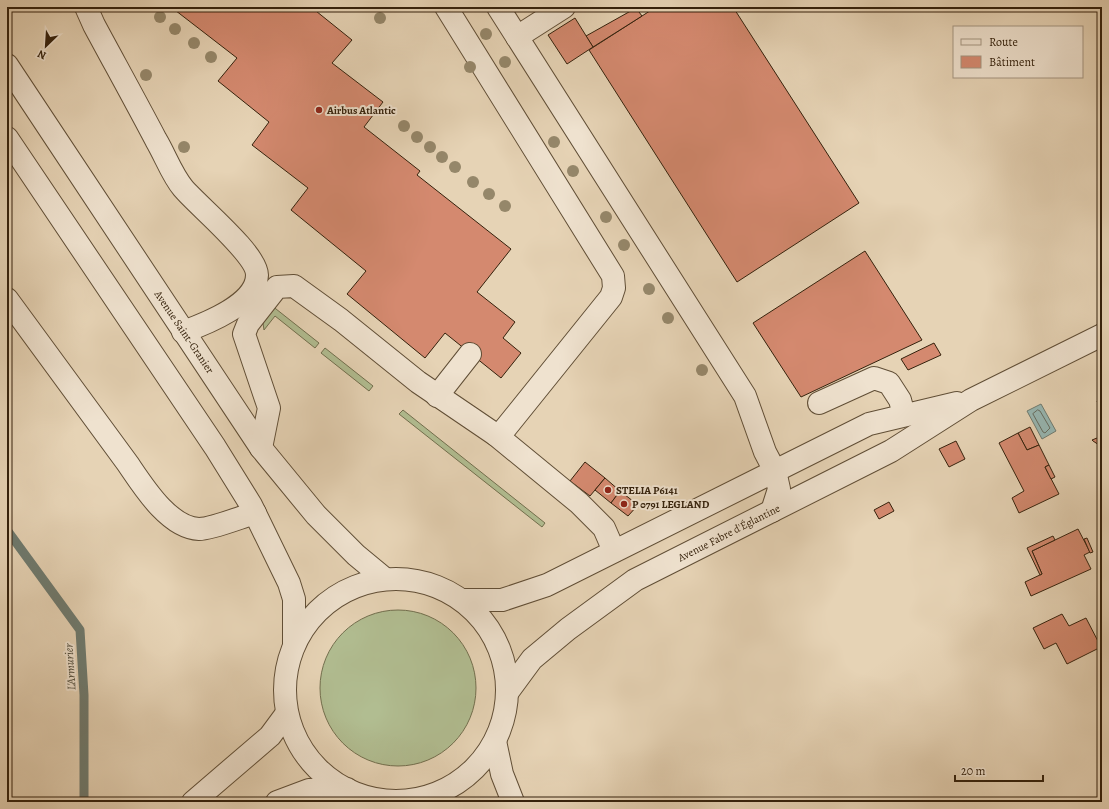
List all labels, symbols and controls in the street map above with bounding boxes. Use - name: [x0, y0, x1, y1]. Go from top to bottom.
- north arrow: [26, 26, 66, 66]
- legend: [953, 26, 1083, 78]
- text: Route: [989, 34, 1018, 50]
- text: N: [35, 46, 49, 63]
- text: Bâtiment: [989, 54, 1035, 70]
- place label: Airbus Atlantic: [326, 103, 396, 118]
- marker: Airbus Atlantic: [314, 105, 324, 115]
- street label: Avenue Saint-Granier: [150, 287, 217, 376]
- place label: STELIA P6141: [616, 483, 678, 498]
- marker: STELIA P6141: [603, 485, 613, 495]
- place label: P 0791 LEGLAND: [632, 497, 710, 512]
- marker: P 0791 LEGLAND: [619, 499, 629, 509]
- street label: Avenue Fabre d'Églantine: [674, 501, 783, 566]
- water label: L'Armurier: [60, 642, 80, 691]
- scale bar: [955, 757, 1043, 783]
- text: 20 m: [961, 763, 985, 779]

